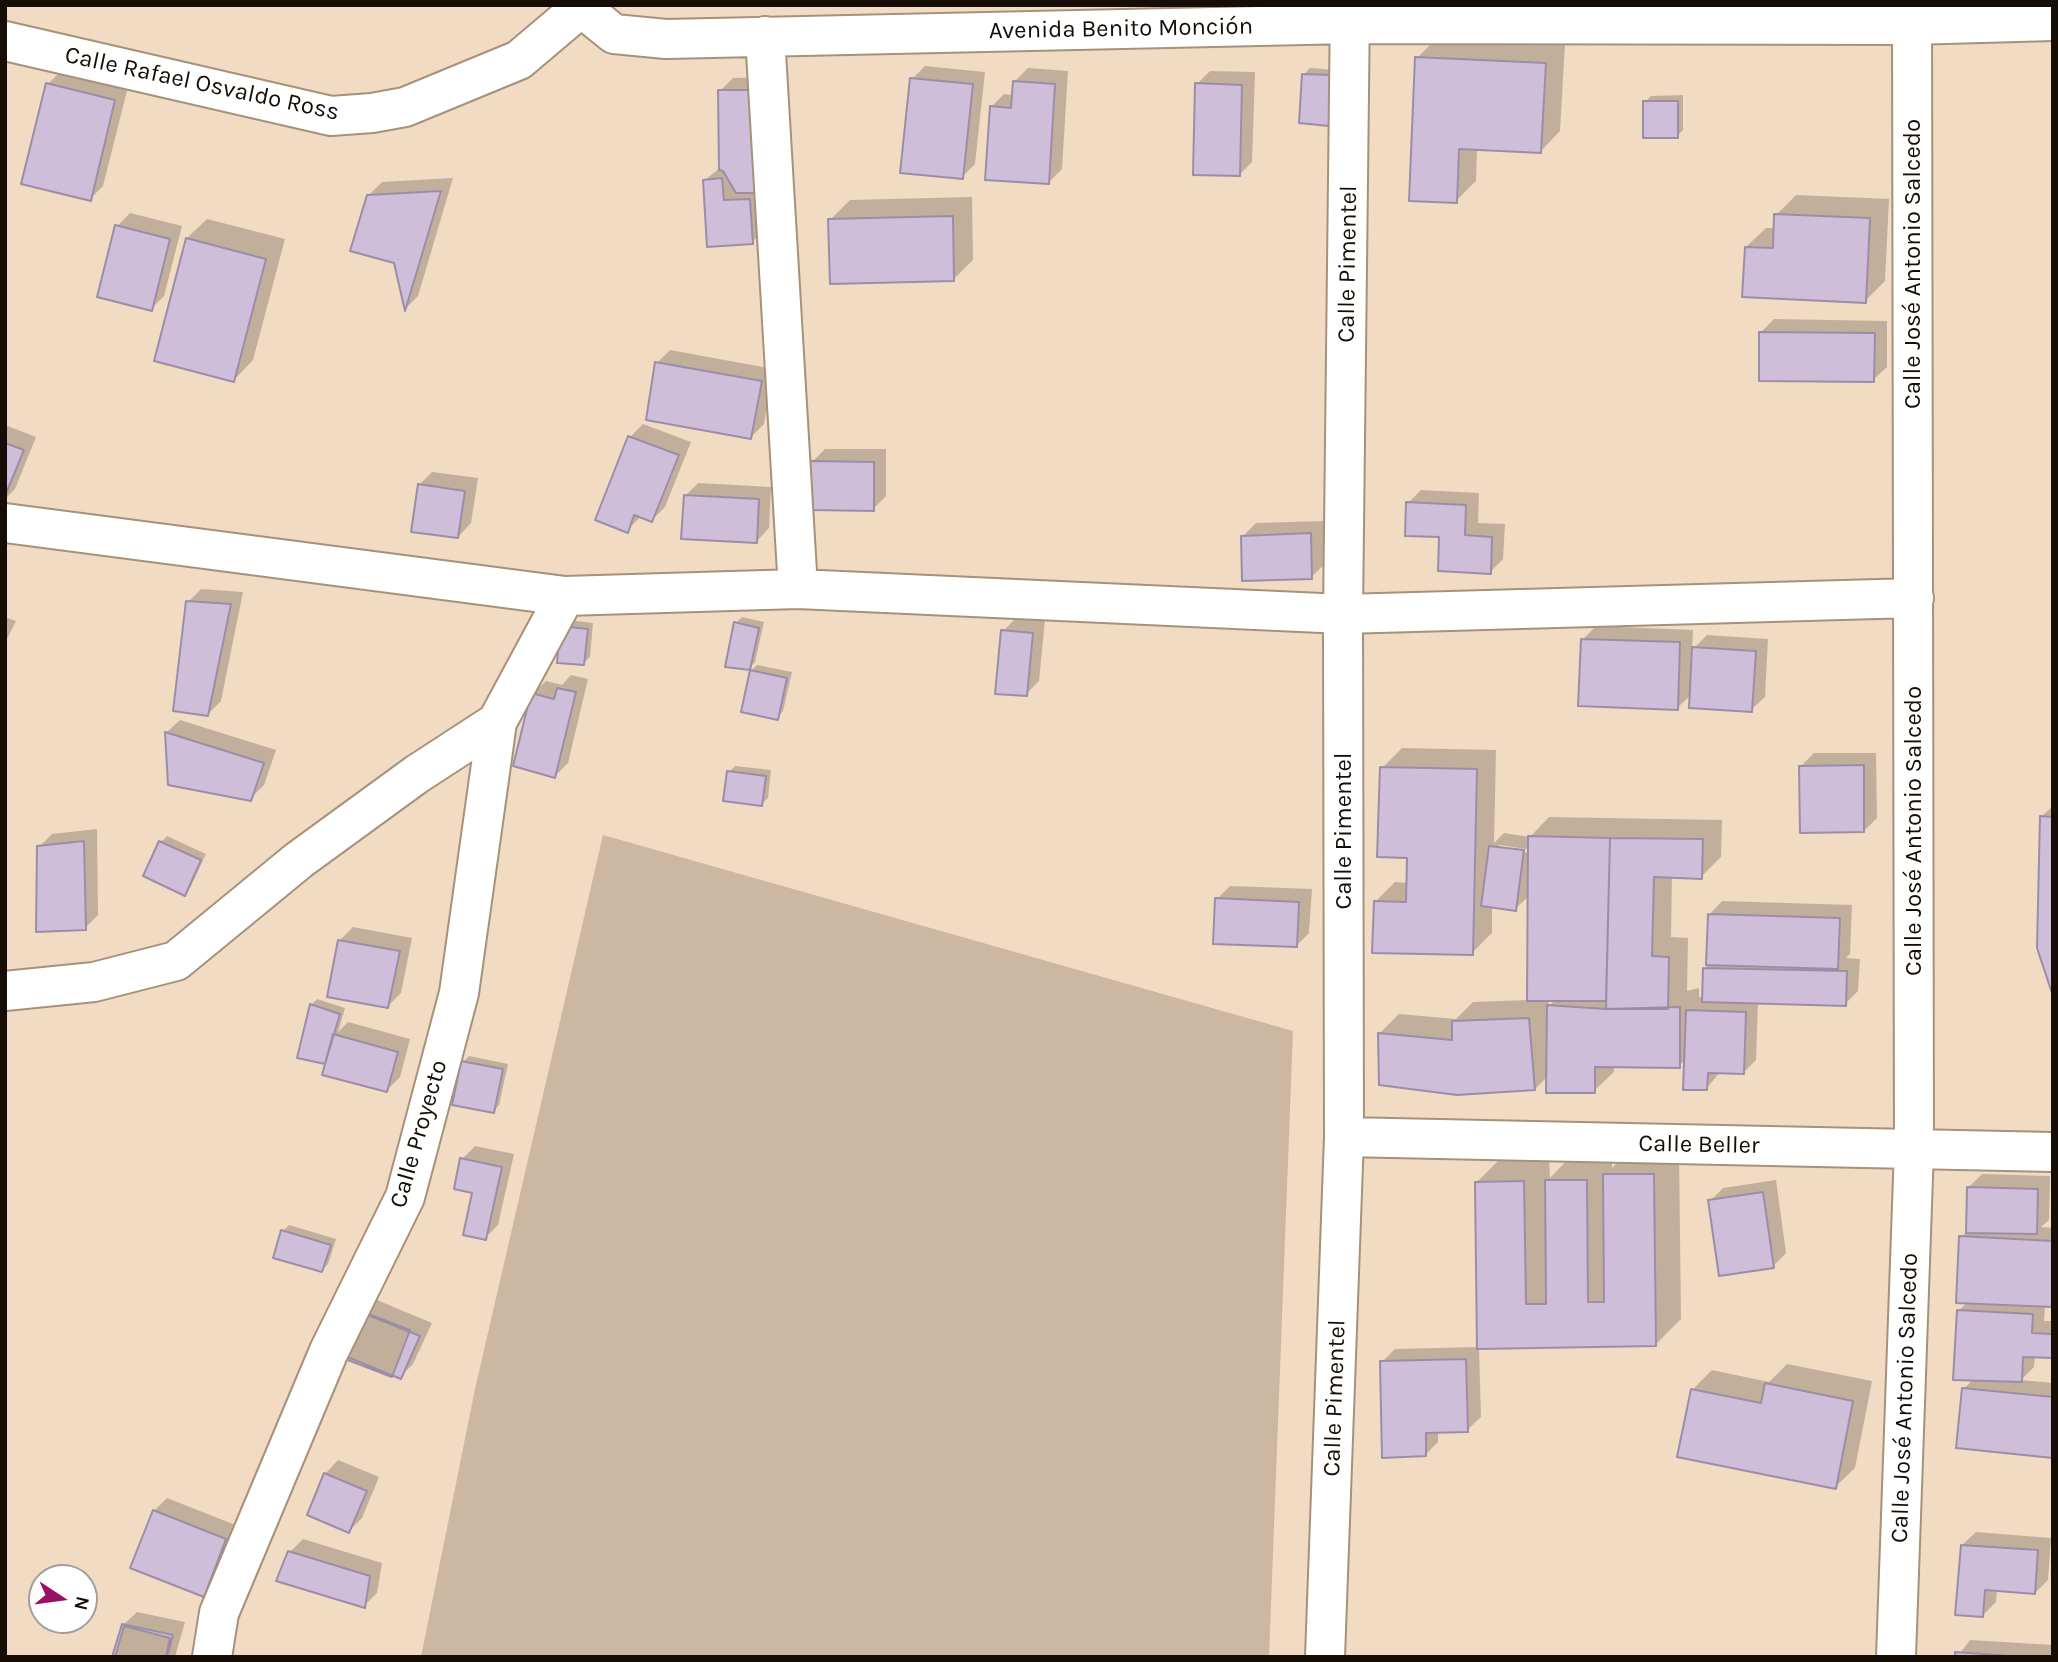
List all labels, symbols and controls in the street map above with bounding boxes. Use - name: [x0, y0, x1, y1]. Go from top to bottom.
- street label: Avenida Benito Monción: [989, 12, 1253, 46]
- street label: Calle Rafael Osvaldo Ross: [62, 41, 342, 127]
- street label: Calle José Antonio Salcedo: [1899, 119, 1927, 409]
- street label: Calle Pimentel: [1332, 185, 1364, 343]
- street label: Calle José Antonio Salcedo: [1900, 686, 1928, 976]
- street label: Calle Pimentel: [1330, 752, 1358, 910]
- street label: Calle Proyecto: [384, 1057, 454, 1211]
- street label: Calle Beller: [1638, 1130, 1760, 1160]
- street label: Calle José Antonio Salcedo: [1886, 1252, 1924, 1544]
- street label: Calle Pimentel: [1318, 1319, 1352, 1477]
- north arrow: [28, 1564, 98, 1634]
- text: N: [69, 1594, 94, 1612]

